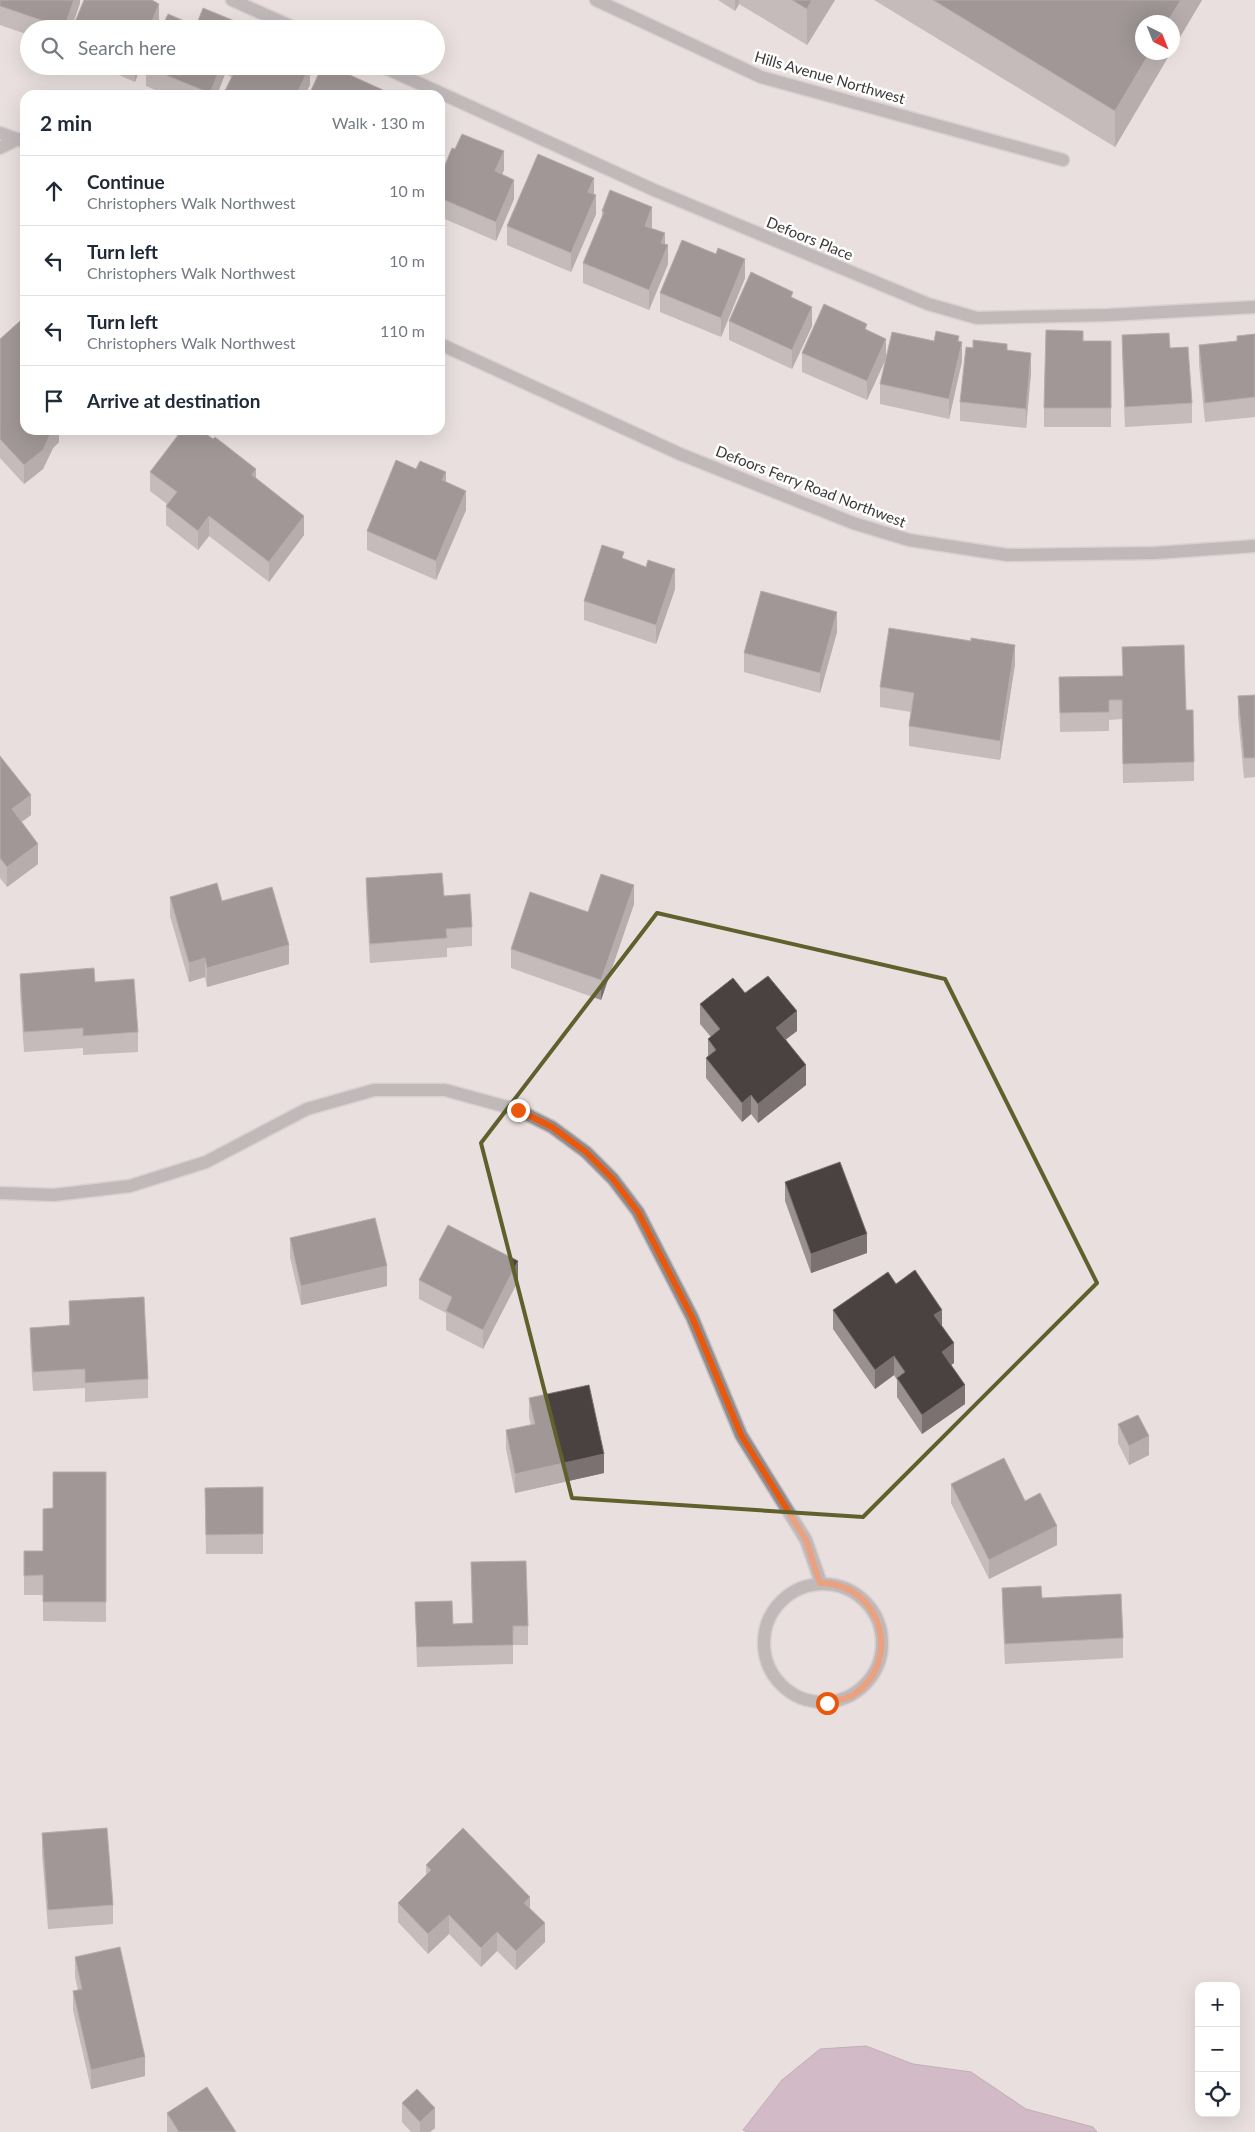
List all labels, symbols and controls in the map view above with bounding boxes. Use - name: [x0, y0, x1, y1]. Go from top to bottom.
- north arrow: [1135, 15, 1180, 60]
- search box: [20, 20, 445, 75]
- icon: search: [38, 34, 66, 62]
- text: Search here: [78, 36, 176, 59]
- street label: Hills Avenue Northwest: [753, 47, 908, 107]
- text: 2 min: [40, 110, 92, 135]
- text: Walk · 130 m: [332, 113, 425, 132]
- text: Continue: [87, 170, 165, 193]
- icon: ahead: [40, 177, 68, 205]
- text: 10 m: [389, 181, 425, 200]
- text: Christophers Walk Northwest: [87, 193, 296, 212]
- street label: Defoors Place: [764, 212, 856, 264]
- text: Turn left: [87, 240, 158, 263]
- icon: left: [40, 247, 68, 275]
- text: 10 m: [389, 251, 425, 270]
- text: Christophers Walk Northwest: [87, 263, 296, 282]
- text: Turn left: [87, 310, 158, 333]
- icon: left: [40, 317, 68, 345]
- text: 110 m: [380, 321, 425, 340]
- text: Christophers Walk Northwest: [87, 333, 296, 352]
- icon: arrive: [40, 387, 68, 415]
- text: Arrive at destination: [87, 389, 260, 412]
- street label: Defoors Ferry Road Northwest: [713, 441, 909, 531]
- route end: [507, 1099, 530, 1122]
- route start: [816, 1692, 839, 1715]
- map controls: [1195, 1982, 1240, 2117]
- button: +: [1195, 1982, 1240, 2027]
- button: −: [1195, 2027, 1240, 2072]
- button: locate: [1195, 2072, 1240, 2117]

